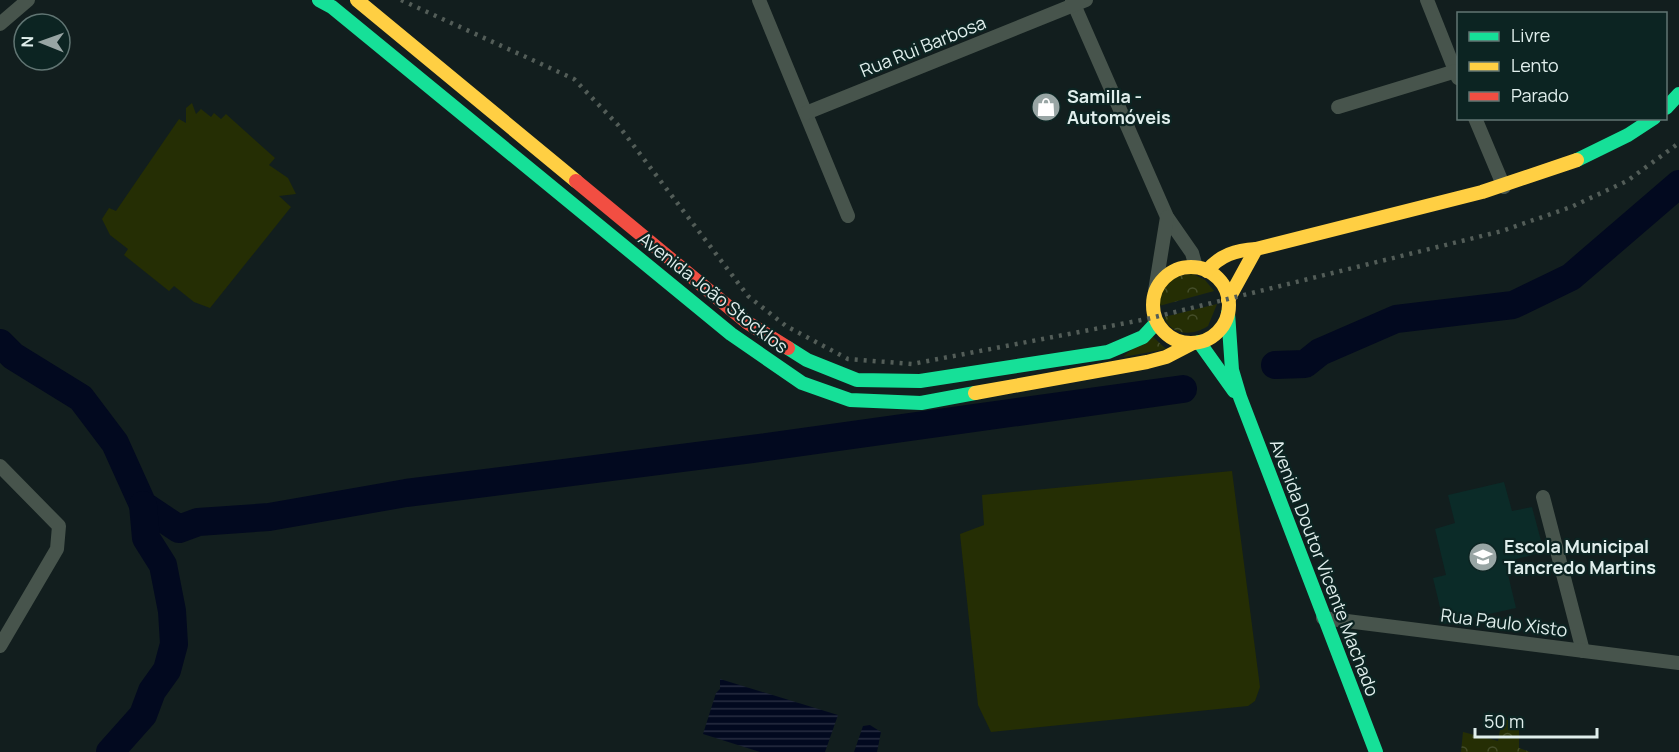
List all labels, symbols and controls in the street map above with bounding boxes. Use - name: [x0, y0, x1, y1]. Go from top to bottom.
- street label: Rua Rui Barbosa: [856, 10, 989, 82]
- north arrow: [12, 12, 72, 72]
- legend: [1457, 12, 1667, 120]
- text: Livre: [1511, 23, 1550, 47]
- text: N: [16, 36, 38, 48]
- text: Lento: [1511, 53, 1559, 77]
- text: Parado: [1511, 83, 1569, 107]
- place label: Samilla - Automóveis: [1067, 84, 1171, 129]
- shop icon: Samilla - Automóveis: [1030, 91, 1062, 123]
- street label: Avenida João Stocklos: [634, 226, 793, 358]
- street label: Avenida Doutor Vicente Machado: [1265, 436, 1385, 700]
- place label: Escola Municipal Tancredo Martins: [1504, 534, 1656, 579]
- school or university icon: Escola Municipal Tancredo Martins: [1467, 541, 1499, 573]
- street label: Rua Paulo Xisto: [1439, 602, 1569, 642]
- scale bar: [1475, 701, 1596, 739]
- text: 50 m: [1484, 709, 1524, 733]

